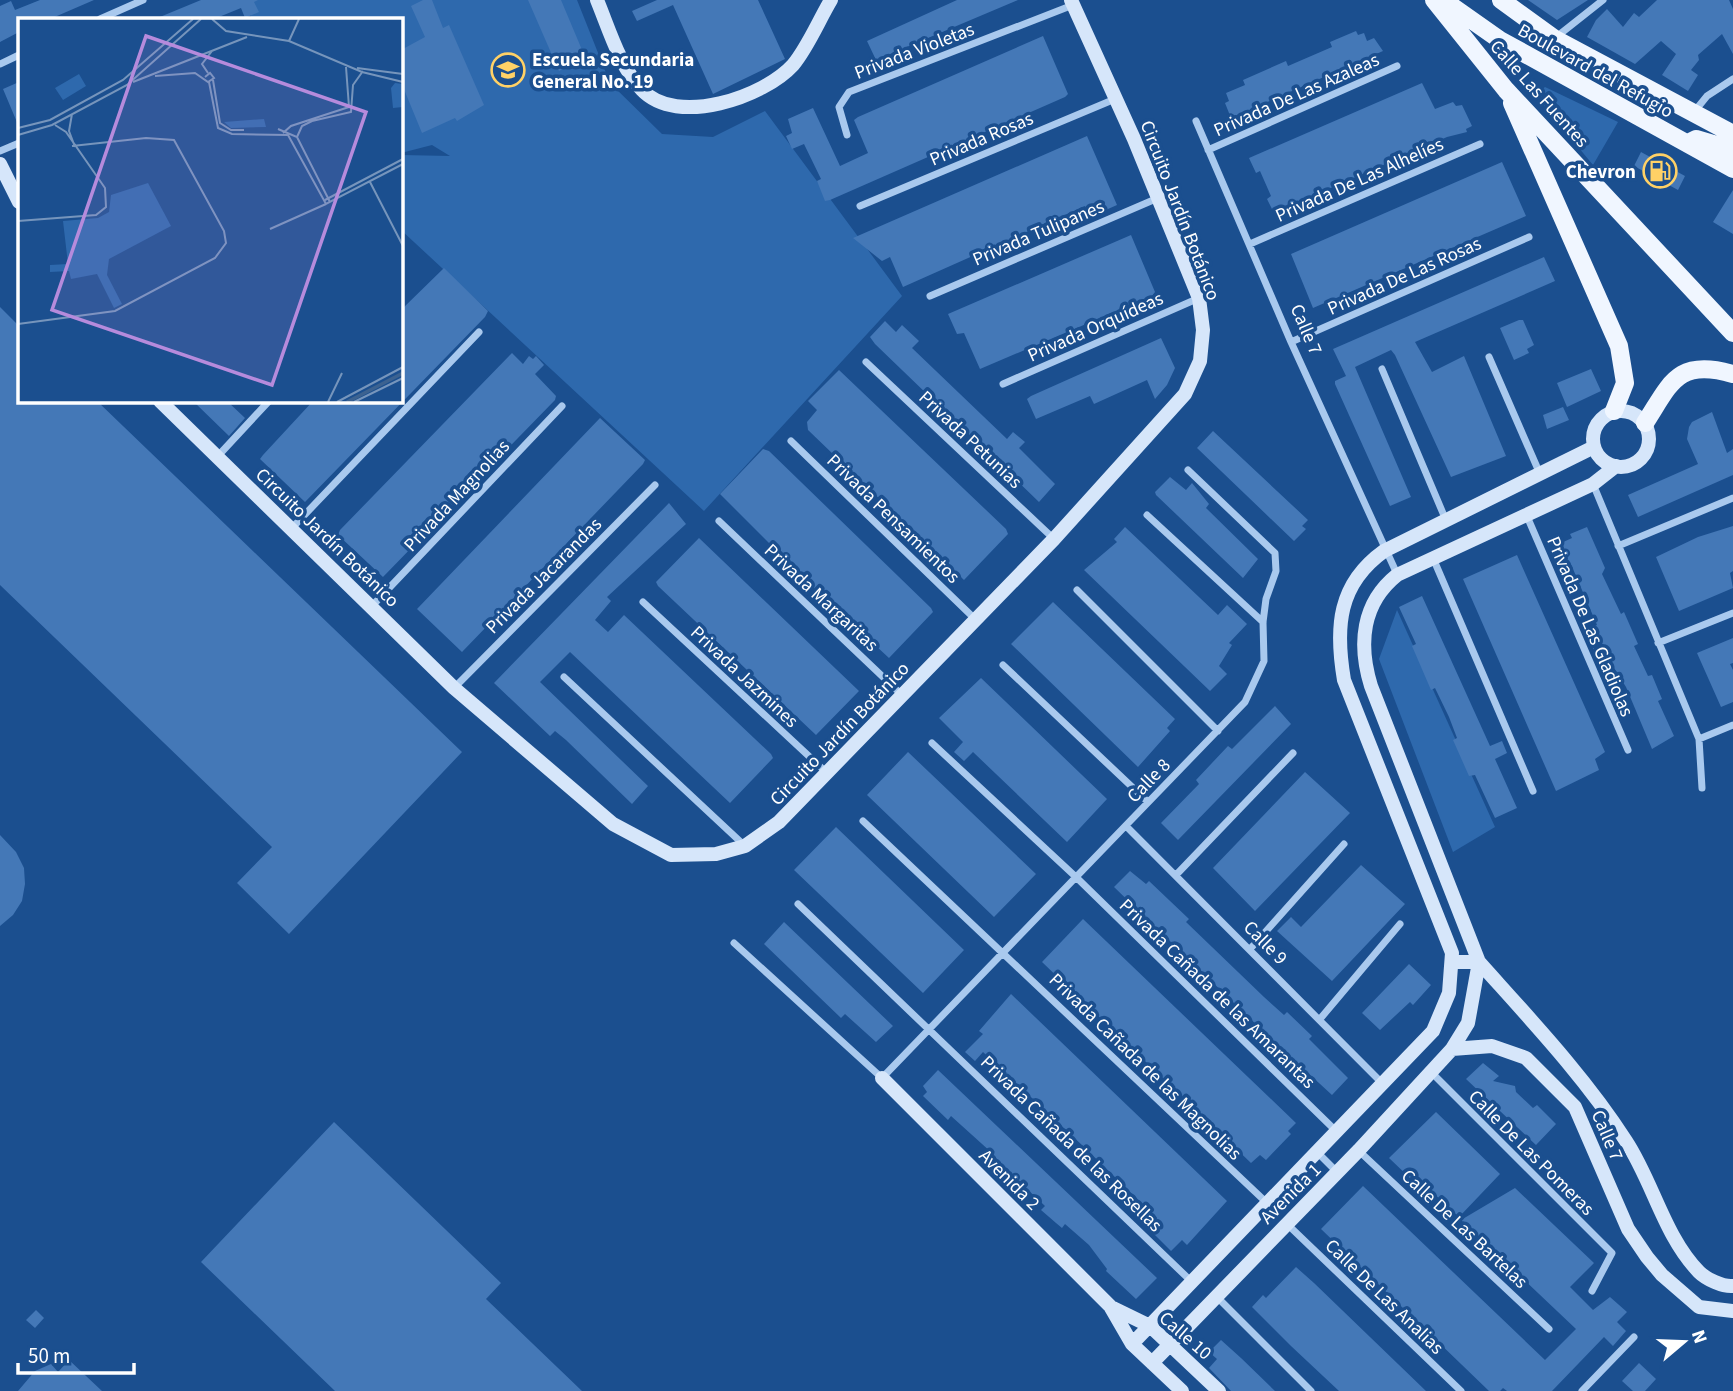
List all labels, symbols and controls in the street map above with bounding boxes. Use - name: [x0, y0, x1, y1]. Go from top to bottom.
- street label: Privada Violetas: [851, 16, 978, 87]
- street label: Boulevard del Refugio: [1513, 17, 1678, 125]
- inset map: [18, 18, 402, 402]
- street label: Calle Las Fuentes: [1483, 34, 1595, 154]
- place label: Escuela Secundaria General No. 19: [532, 47, 694, 96]
- street label: Privada De Las Azaleas: [1210, 47, 1384, 144]
- school or university icon: Escuela Secundaria General No. 19: [489, 51, 527, 89]
- street label: Privada Rosas: [926, 105, 1038, 173]
- street label: Circuito Jardín Botánico: [1133, 117, 1226, 304]
- street label: Privada De Las Alhelíes: [1271, 131, 1448, 230]
- fuel station icon: Chevron: [1641, 152, 1679, 190]
- place label: Chevron: [1566, 159, 1636, 186]
- street label: Privada Tulipanes: [969, 193, 1109, 273]
- street label: Privada De Las Rosas: [1323, 230, 1486, 322]
- street label: Privada Orquídeas: [1024, 285, 1168, 369]
- street label: Calle 7: [1283, 300, 1328, 359]
- street label: Privada Petunias: [912, 385, 1028, 495]
- street label: Privada Magnolias: [398, 434, 516, 558]
- street label: Privada Pensamientos: [820, 448, 966, 590]
- street label: Circuito Jardín Botánico: [249, 462, 405, 614]
- street label: Privada Jacarandas: [480, 512, 608, 640]
- street label: Privada De Las Gladiolas: [1539, 532, 1640, 721]
- street label: Privada Margaritas: [758, 538, 884, 658]
- street label: Privada Jazmines: [684, 620, 804, 734]
- street label: Circuito Jardín Botánico: [764, 656, 916, 812]
- street label: Calle 8: [1121, 753, 1177, 809]
- street label: Privada Cañada de las Amarantas: [1113, 893, 1321, 1095]
- street label: Calle 9: [1237, 915, 1293, 971]
- street label: Privada Cañada de las Magnolias: [1042, 967, 1248, 1167]
- street label: Privada Cañada de las Rosellas: [974, 1050, 1168, 1238]
- street label: Calle De Las Pomeras: [1462, 1084, 1600, 1222]
- street label: Calle 7: [1584, 1106, 1629, 1165]
- street label: Avenida 2: [972, 1143, 1046, 1217]
- street label: Avenida 1: [1254, 1157, 1328, 1231]
- street label: Calle De Las Bartelas: [1395, 1163, 1533, 1295]
- street label: Calle De Las Analias: [1318, 1233, 1450, 1361]
- street label: Calle 10: [1153, 1306, 1217, 1367]
- north arrow: [1649, 1307, 1719, 1377]
- text: N: [1684, 1327, 1713, 1347]
- scale bar: [18, 1332, 133, 1376]
- text: 50 m: [28, 1341, 70, 1371]

